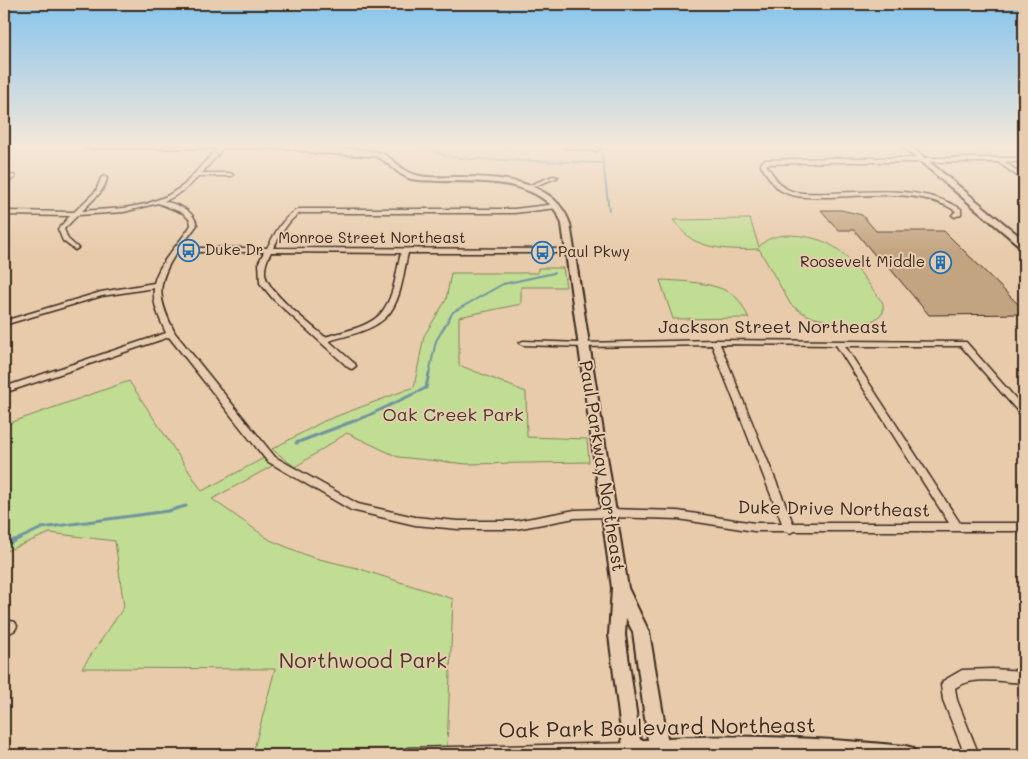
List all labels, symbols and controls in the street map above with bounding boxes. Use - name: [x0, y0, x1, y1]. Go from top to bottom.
- street label: Monroe Street Northeast: [278, 227, 466, 247]
- bus stop icon: Duke Dr: [177, 238, 201, 262]
- place label: Duke Dr: [205, 239, 263, 259]
- bus stop icon: Paul Pkwy: [530, 240, 554, 264]
- place label: Paul Pkwy: [558, 241, 630, 261]
- building icon: Roosevelt Middle: [929, 250, 953, 274]
- place label: Roosevelt Middle: [800, 251, 925, 271]
- street label: Jackson Street Northeast: [658, 314, 888, 338]
- street label: Paul Parkway Northeast: [574, 358, 632, 573]
- park label: Oak Creek Park: [382, 402, 524, 426]
- street label: Duke Drive Northeast: [738, 494, 930, 522]
- park label: Northwood Park: [279, 646, 447, 673]
- street label: Oak Park Boulevard Northeast: [498, 710, 816, 743]

